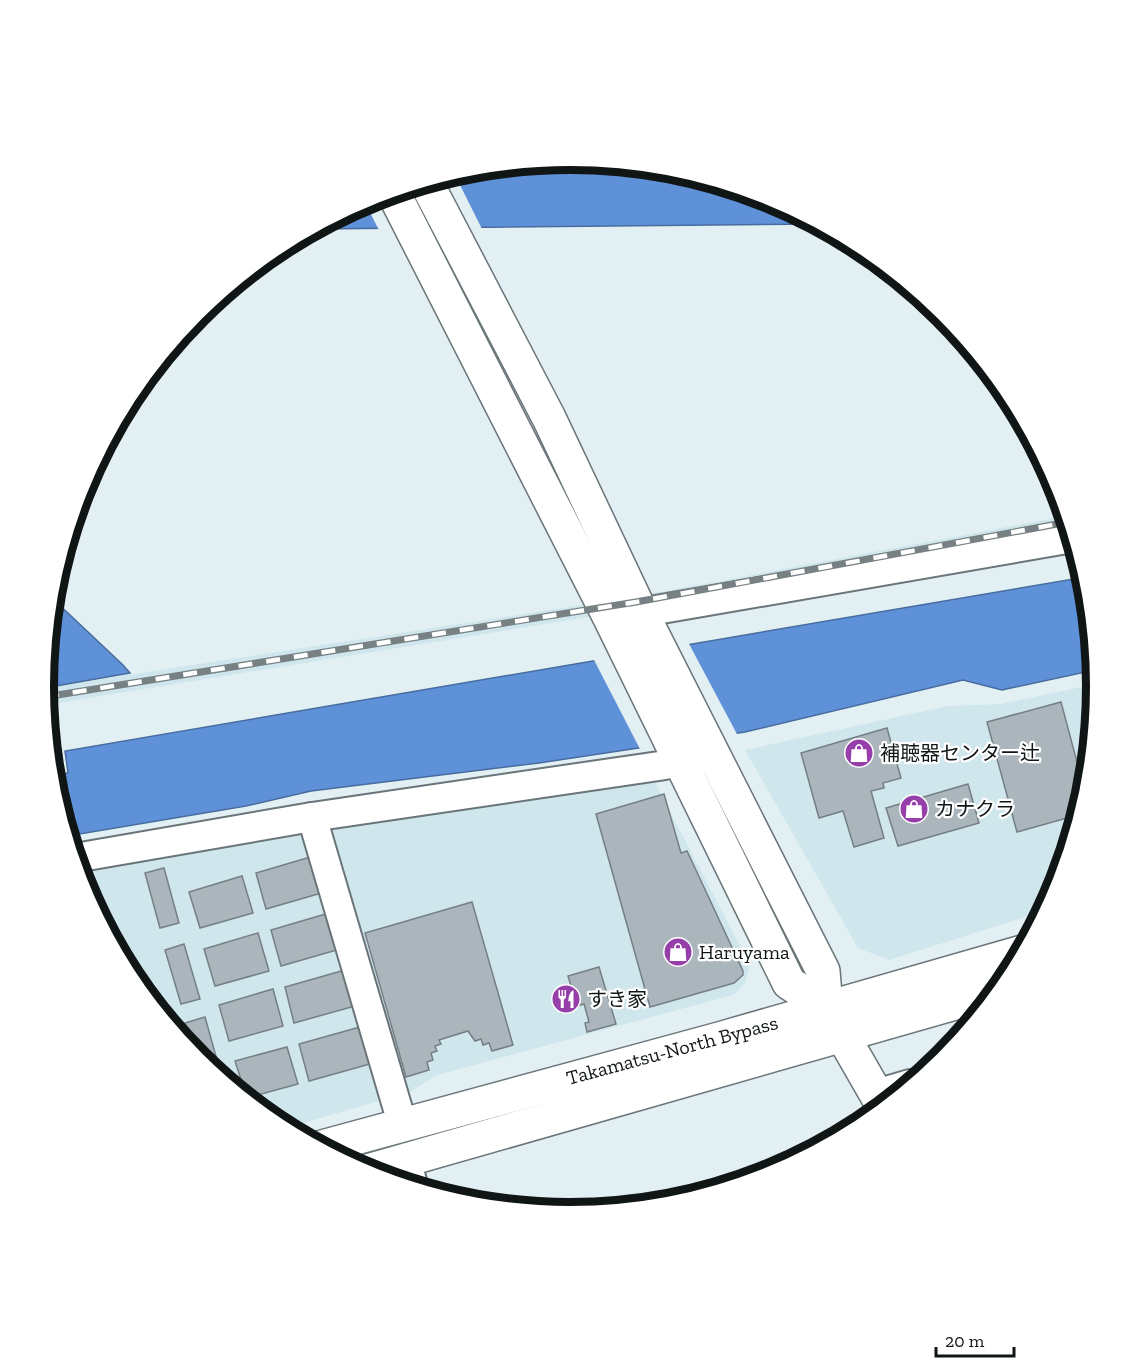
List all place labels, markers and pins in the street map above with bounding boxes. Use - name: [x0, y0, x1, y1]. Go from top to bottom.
- shop icon: 補聴器センター辻: [843, 737, 875, 769]
- place label: 補聴器センター辻: [880, 741, 1040, 765]
- shop icon: カナクラ: [898, 793, 930, 825]
- place label: カナクラ: [935, 797, 1015, 821]
- shop icon: Haruyama: [662, 936, 694, 968]
- place label: Haruyama: [699, 940, 790, 964]
- restaurant icon: すき家: [550, 983, 582, 1015]
- place label: すき家: [587, 987, 647, 1011]

